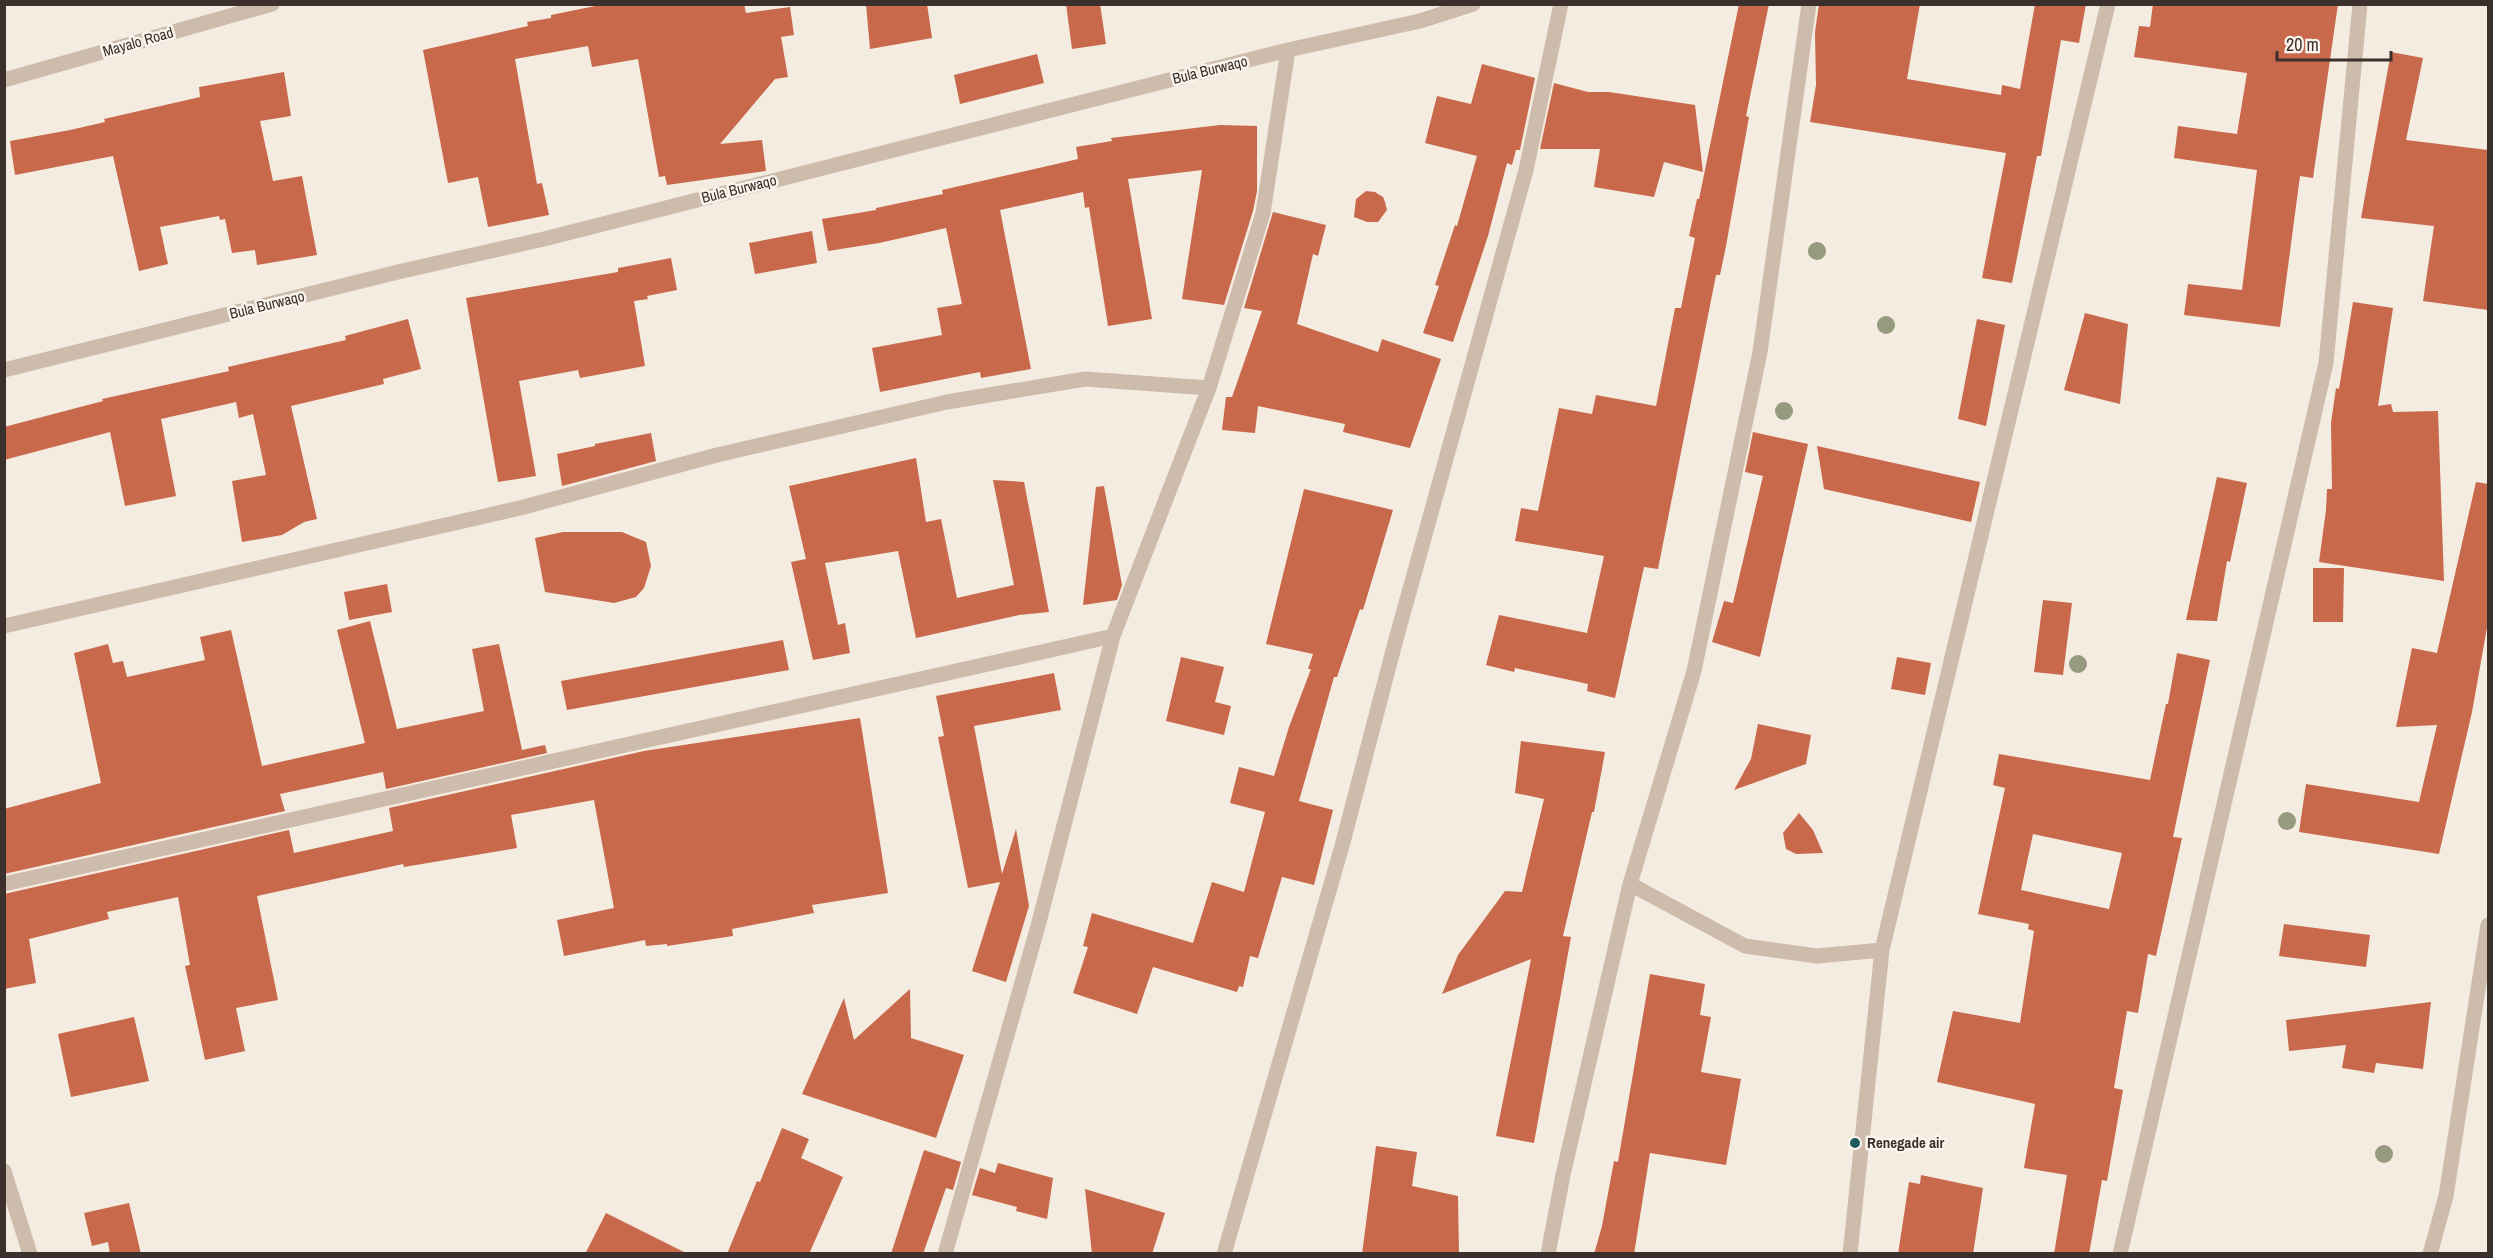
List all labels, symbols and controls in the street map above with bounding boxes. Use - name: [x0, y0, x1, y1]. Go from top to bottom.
- street label: Mayalo Road: [100, 21, 176, 62]
- scale bar: [2277, 24, 2391, 62]
- text: 20 m: [2286, 32, 2319, 57]
- street label: Bula Burwaqo: [1170, 50, 1250, 89]
- street label: Bula Burwaqo: [699, 169, 779, 208]
- street label: Bula Burwaqo: [227, 285, 307, 324]
- place label: Renegade air: [1867, 1132, 1944, 1153]
- marker: Renegade air: [1848, 1136, 1862, 1150]

